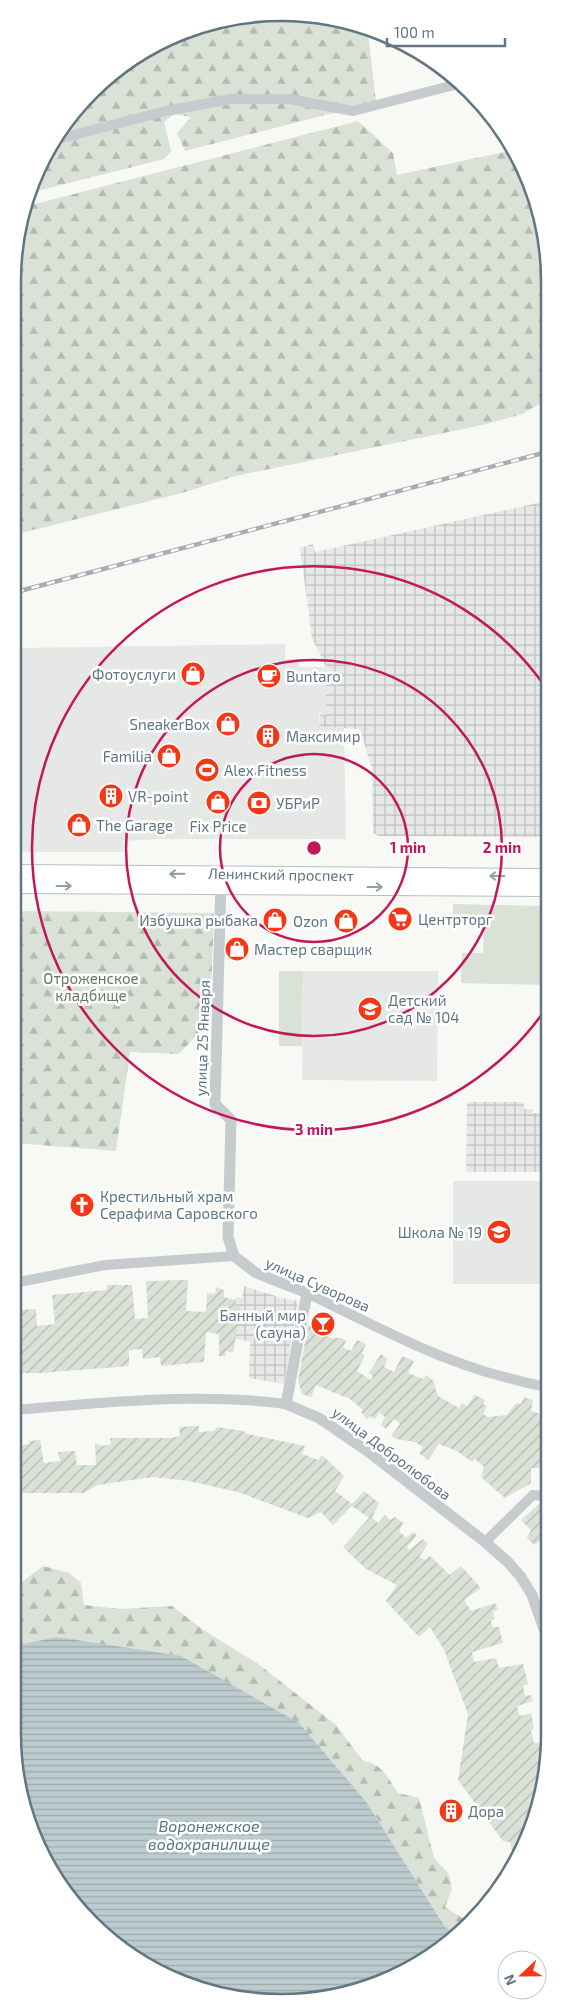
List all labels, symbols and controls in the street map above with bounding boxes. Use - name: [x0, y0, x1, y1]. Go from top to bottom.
- scale bar: [387, 15, 504, 47]
- text: 100 m: [394, 23, 435, 41]
- shop icon: Фотоуслуги: [180, 661, 206, 687]
- cafe icon: Buntaro: [256, 663, 282, 689]
- place label: Фотоуслуги: [92, 665, 176, 684]
- place label: Buntaro: [286, 667, 341, 685]
- shop icon: SneakerBox: [215, 711, 241, 737]
- place label: SneakerBox: [130, 715, 210, 733]
- building icon: Максимир: [255, 723, 281, 749]
- place label: Максимир: [286, 727, 360, 745]
- shop icon: Familia: [156, 743, 182, 769]
- place label: Familia: [103, 747, 152, 765]
- sports icon: Alex Fitness: [194, 757, 220, 783]
- place label: Alex Fitness: [224, 761, 307, 779]
- building icon: VR-point: [98, 783, 124, 809]
- place label: VR-point: [128, 787, 189, 805]
- shop icon: Fix Price: [205, 789, 231, 815]
- bank icon: УБРиР: [246, 790, 272, 816]
- place label: УБРиР: [276, 794, 320, 812]
- shop icon: The Garage: [66, 812, 92, 838]
- place label: The Garage: [96, 816, 173, 834]
- place label: Fix Price: [190, 817, 246, 835]
- text: 1 min: [390, 838, 426, 856]
- text: 2 min: [483, 838, 521, 856]
- centre of rings: [305, 839, 323, 857]
- street label: Ленинский проспект: [208, 864, 354, 884]
- one-way arrow: [170, 869, 186, 879]
- one-way arrow: [490, 871, 506, 881]
- one-way arrow: [56, 881, 72, 891]
- one-way arrow: [366, 882, 383, 892]
- supermarket icon: Центрторг: [387, 906, 413, 932]
- shop icon: Избушка рыбака: [262, 907, 288, 933]
- shop icon: Ozon: [333, 908, 359, 934]
- place label: Центрторг: [418, 910, 493, 928]
- place label: Избушка рыбака: [139, 911, 258, 930]
- place label: Ozon: [293, 912, 328, 930]
- shop icon: Мастер сварщик: [224, 936, 250, 962]
- place label: Мастер сварщик: [254, 940, 372, 958]
- park label: Отроженское кладбище: [43, 969, 139, 1004]
- street label: улица 25 Января: [191, 979, 214, 1097]
- place label: Детский сад № 104: [388, 991, 459, 1026]
- school or university icon: Детский сад № 104: [357, 996, 383, 1022]
- text: 3 min: [295, 1120, 333, 1138]
- place label: Крестильный храм Серафима Саровского: [100, 1187, 258, 1222]
- church icon: Крестильный храм Серафима Саровского: [69, 1192, 95, 1218]
- school or university icon: Школа № 19: [486, 1219, 512, 1245]
- place label: Школа № 19: [398, 1223, 482, 1241]
- street label: улица Суворова: [263, 1253, 373, 1316]
- place label: Банный мир (сауна): [220, 1306, 306, 1342]
- bar icon: Банный мир (сауна): [310, 1311, 336, 1337]
- street label: улица Добролюбова: [328, 1402, 455, 1504]
- building icon: Дора: [438, 1798, 464, 1824]
- place label: Дора: [468, 1802, 504, 1820]
- water label: Воронежское водохранилище: [148, 1816, 270, 1853]
- north arrow: [497, 1950, 547, 2000]
- text: N: [500, 1972, 519, 1988]

